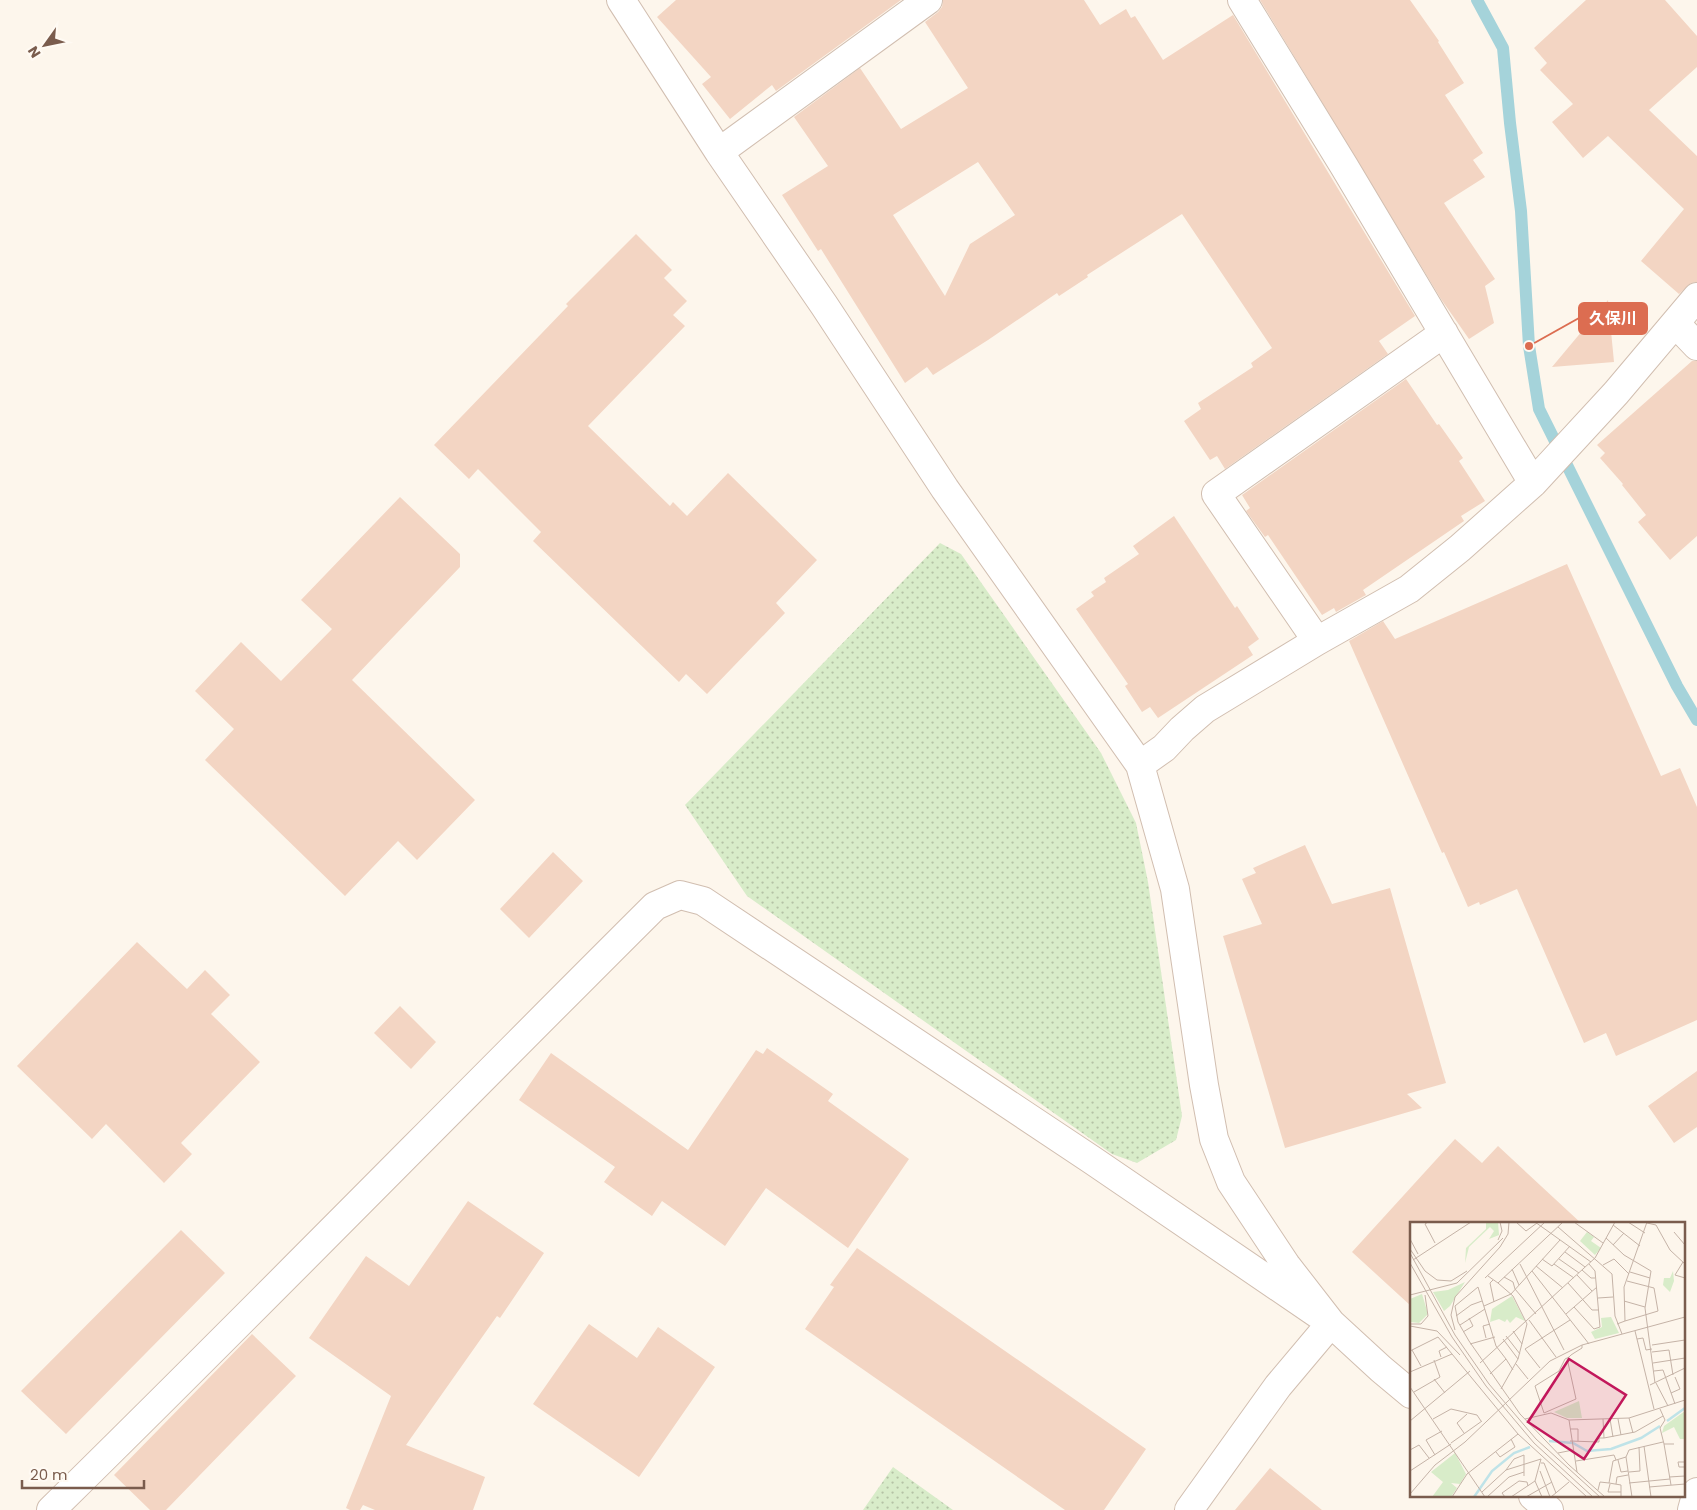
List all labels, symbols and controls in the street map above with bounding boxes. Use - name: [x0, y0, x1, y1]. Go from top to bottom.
- north arrow: [20, 20, 70, 70]
- text: N: [23, 42, 45, 62]
- callout: 久保川: [1579, 303, 1647, 334]
- text: 久保川: [1589, 307, 1637, 330]
- inset map: [1410, 1222, 1684, 1498]
- scale bar: [22, 1458, 145, 1490]
- text: 20 m: [30, 1464, 68, 1485]

